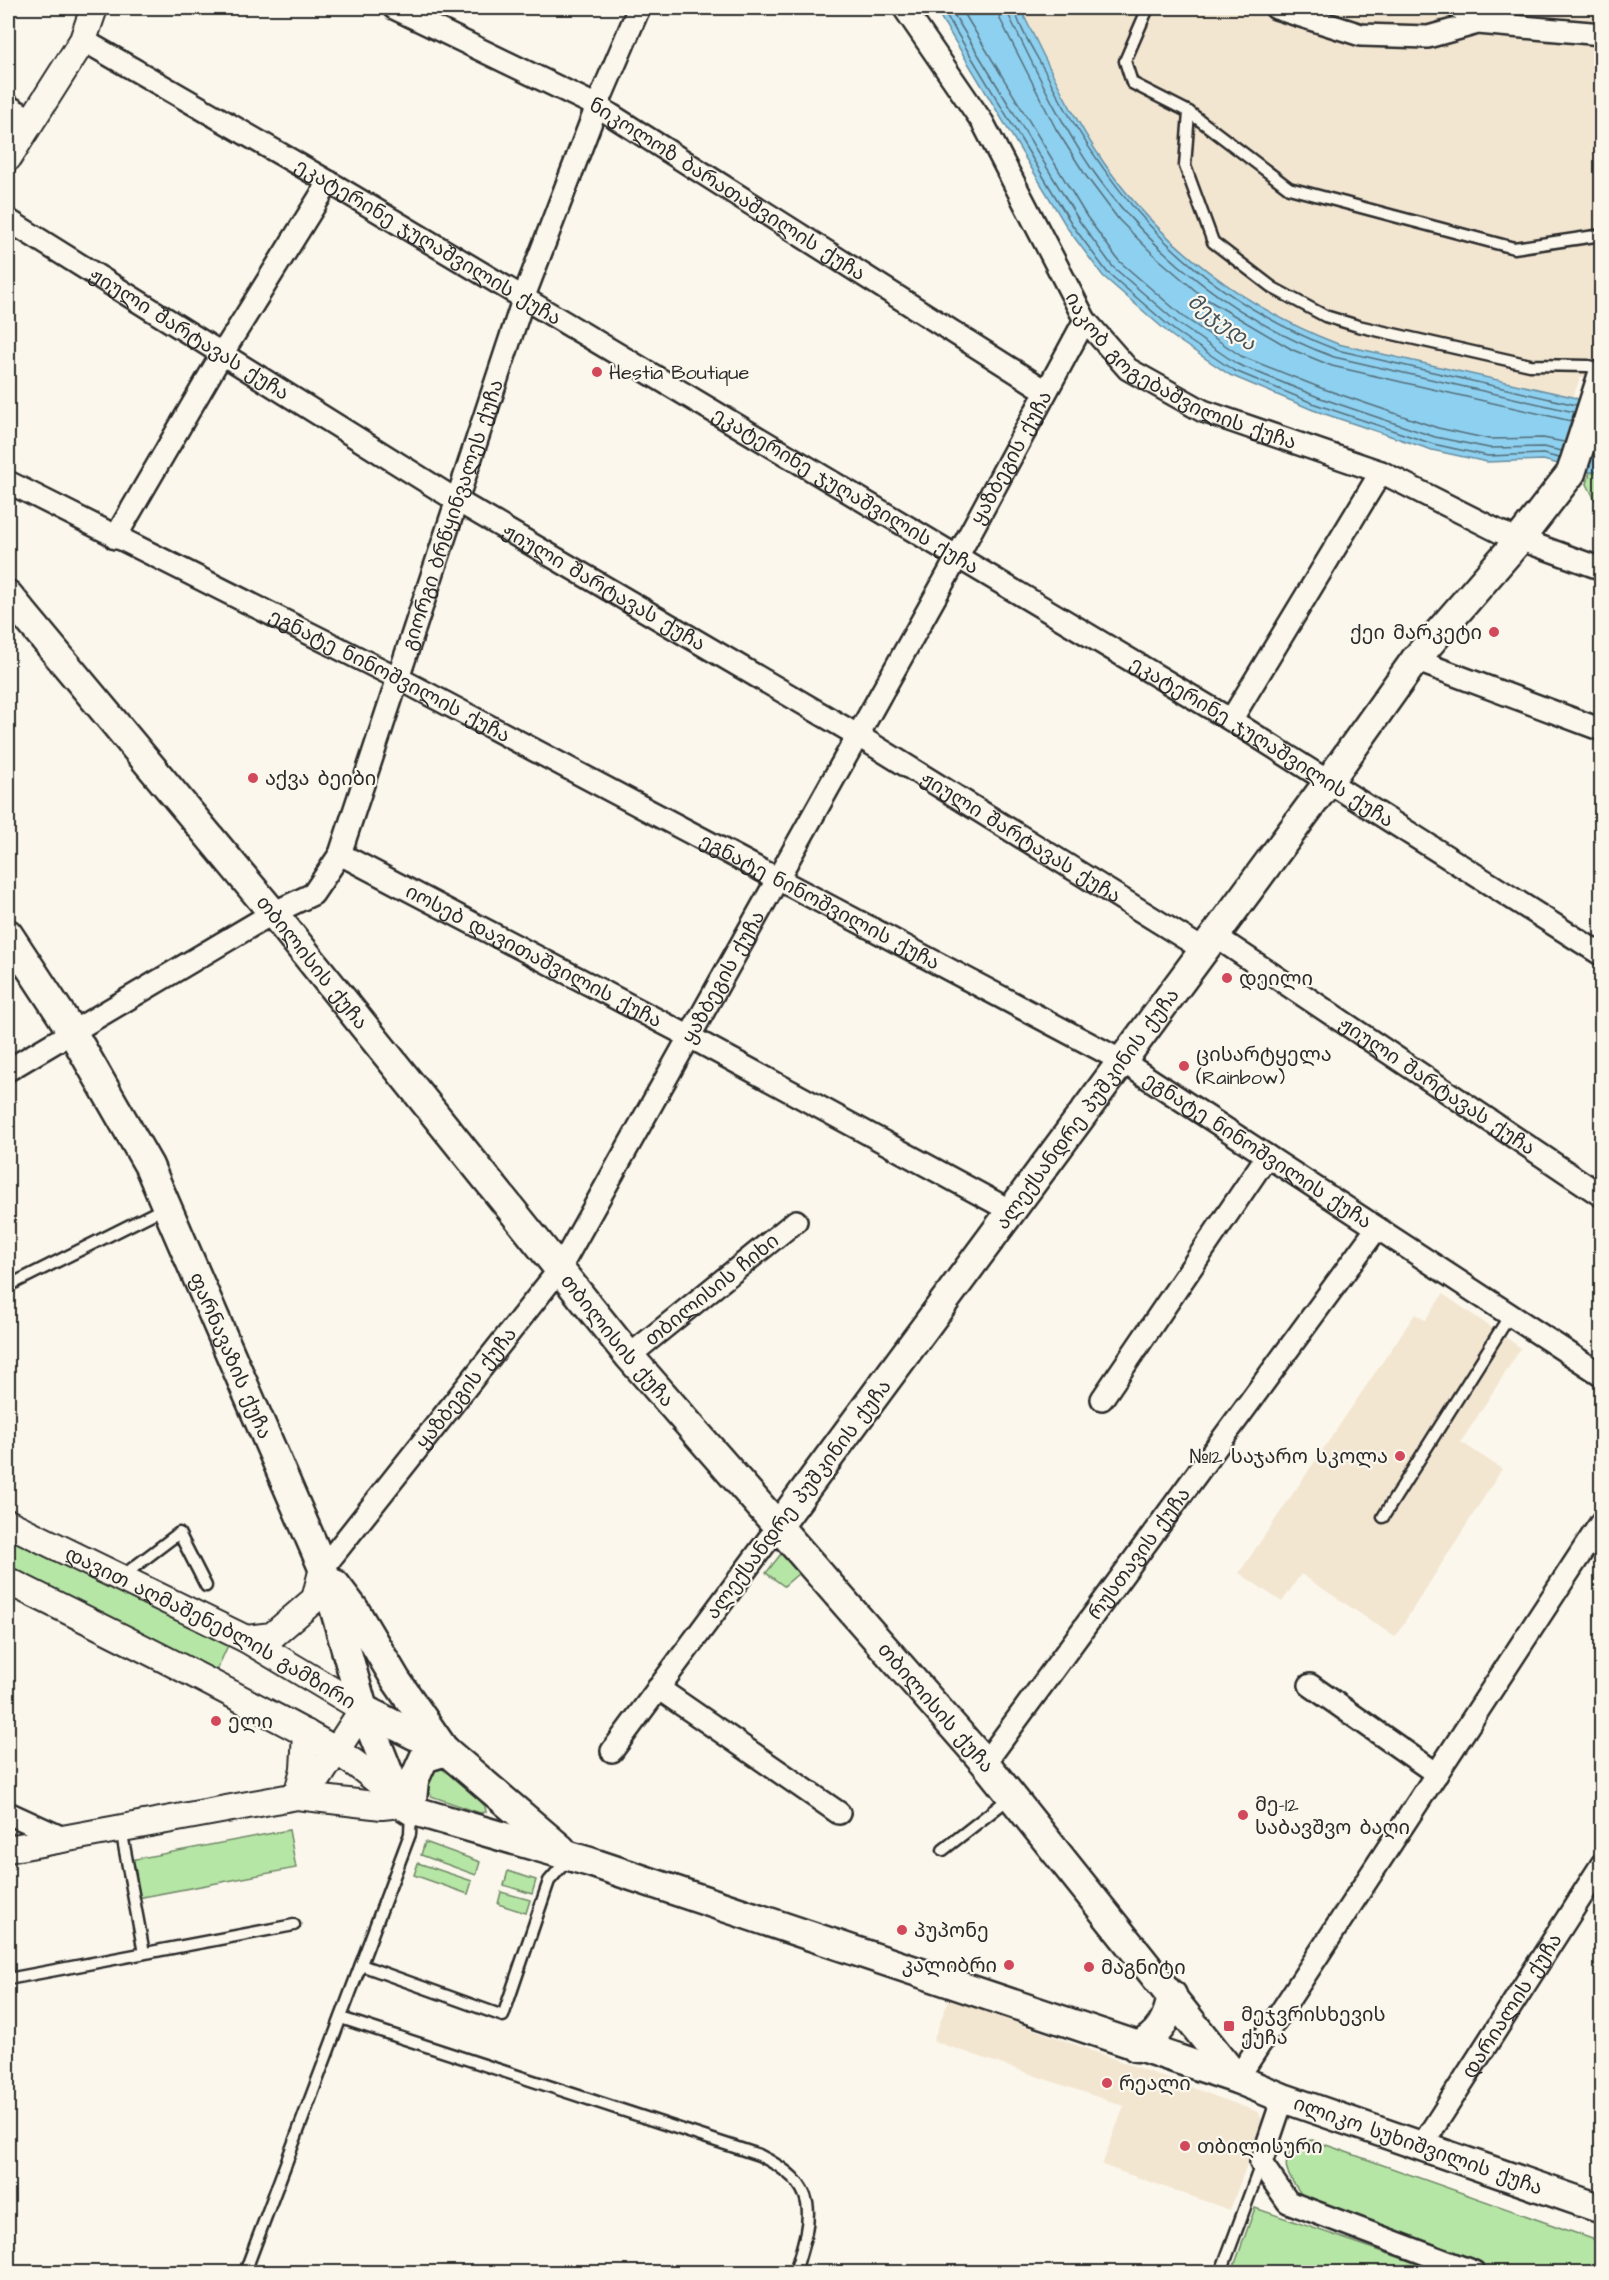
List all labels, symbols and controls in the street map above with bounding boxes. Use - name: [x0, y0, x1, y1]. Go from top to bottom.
- street label: ნიკოლოზ ბარათაშვილის ქუჩა: [584, 91, 871, 288]
- street label: ეკატერინე ჯუღაშვილის ქუჩა: [290, 152, 567, 333]
- street label: ჟიული შარტავას ქუჩა: [83, 261, 294, 407]
- street label: იაკობ გოგებაშვილის ქუჩა: [1058, 287, 1300, 457]
- water label: მეჯუდა: [1181, 287, 1262, 358]
- place label: Hestia Boutique: [609, 359, 749, 387]
- marker: Hestia Boutique: [590, 365, 604, 379]
- street label: გიორგი ბრწყინვალეს ქუჩა: [395, 376, 511, 654]
- street label: ყაზბეგის ქუჩა: [964, 386, 1059, 530]
- street label: ეკატერინე ჯუღაშვილის ქუჩა: [707, 401, 984, 582]
- street label: ჟიული შარტავას ქუჩა: [497, 517, 710, 658]
- street label: ეგნატე ნინოშვილის ქუჩა: [264, 602, 515, 750]
- place label: ქეი მარკეტი: [1350, 619, 1482, 647]
- marker: ქეი მარკეტი: [1487, 625, 1501, 639]
- street label: ეკატერინე ჯუღაშვილის ქუჩა: [1124, 650, 1399, 835]
- place label: აქვა ბეიბი: [265, 765, 376, 793]
- street label: ჟიული შარტავას ქუჩა: [915, 765, 1126, 910]
- marker: აქვა ბეიბი: [246, 771, 260, 785]
- street label: ეგნატე ნინოშვილის ქუჩა: [695, 827, 945, 977]
- street label: იოსებ დავითაშვილის ქუჩა: [401, 878, 667, 1035]
- street label: თბილისის ქუჩა: [249, 890, 374, 1036]
- street label: ყაზბეგის ქუჩა: [675, 906, 772, 1049]
- place label: დეილი: [1239, 965, 1313, 993]
- marker: დეილი: [1220, 971, 1234, 985]
- street label: ალექსანდრე პუშკინის ქუჩა: [989, 983, 1186, 1235]
- street label: ჟიული შარტავას ქუჩა: [1333, 1010, 1541, 1162]
- place label: ცისარტყელა (Rainbow): [1196, 1041, 1332, 1092]
- marker: ცისარტყელა (Rainbow): [1177, 1059, 1191, 1073]
- street label: ეგნატე ნინოშვილის ქუჩა: [1138, 1066, 1377, 1236]
- street label: თბილისის ჩიხი: [639, 1227, 785, 1353]
- street label: ფარნავაზის ქუჩა: [182, 1268, 278, 1444]
- street label: თბილისის ქუჩა: [554, 1269, 680, 1413]
- street label: ყაზბეგის ქუჩა: [410, 1321, 524, 1455]
- street label: ალექსანდრე პუშკინის ქუჩა: [699, 1374, 898, 1625]
- place label: №12 საჯარო სკოლა: [1188, 1443, 1388, 1471]
- marker: №12 საჯარო სკოლა: [1393, 1449, 1407, 1463]
- street label: რუსთავის ქუჩა: [1082, 1482, 1197, 1626]
- street label: დავით აღმაშენებლის გამზირი: [60, 1540, 361, 1717]
- street label: თბილისის ქუჩა: [871, 1637, 1000, 1779]
- place label: ელი: [228, 1708, 273, 1736]
- marker: ელი: [209, 1714, 223, 1728]
- place label: მე-12 საბავშვო ბაღი: [1255, 1791, 1410, 1842]
- marker: მე-12 საბავშვო ბაღი: [1236, 1808, 1250, 1822]
- place label: პუპონე: [914, 1917, 989, 1945]
- marker: პუპონე: [895, 1923, 909, 1937]
- street label: დარიალის ქუჩა: [1456, 1928, 1569, 2084]
- place label: კალიბრი: [902, 1952, 997, 1980]
- place label: მაგნიტი: [1101, 1954, 1186, 1982]
- marker: კალიბრი: [1002, 1958, 1016, 1972]
- marker: მაგნიტი: [1082, 1960, 1096, 1974]
- place label: მეჯვრისხევის ქუჩა: [1241, 2001, 1386, 2052]
- marker: მეჯვრისხევის ქუჩა: [1222, 2019, 1236, 2033]
- place label: რეალი: [1119, 2070, 1191, 2098]
- marker: რეალი: [1100, 2076, 1114, 2090]
- street label: ილიკო სუხიშვილის ქუჩა: [1290, 2090, 1546, 2202]
- place label: თბილისური: [1197, 2133, 1323, 2161]
- marker: თბილისური: [1178, 2139, 1192, 2153]

